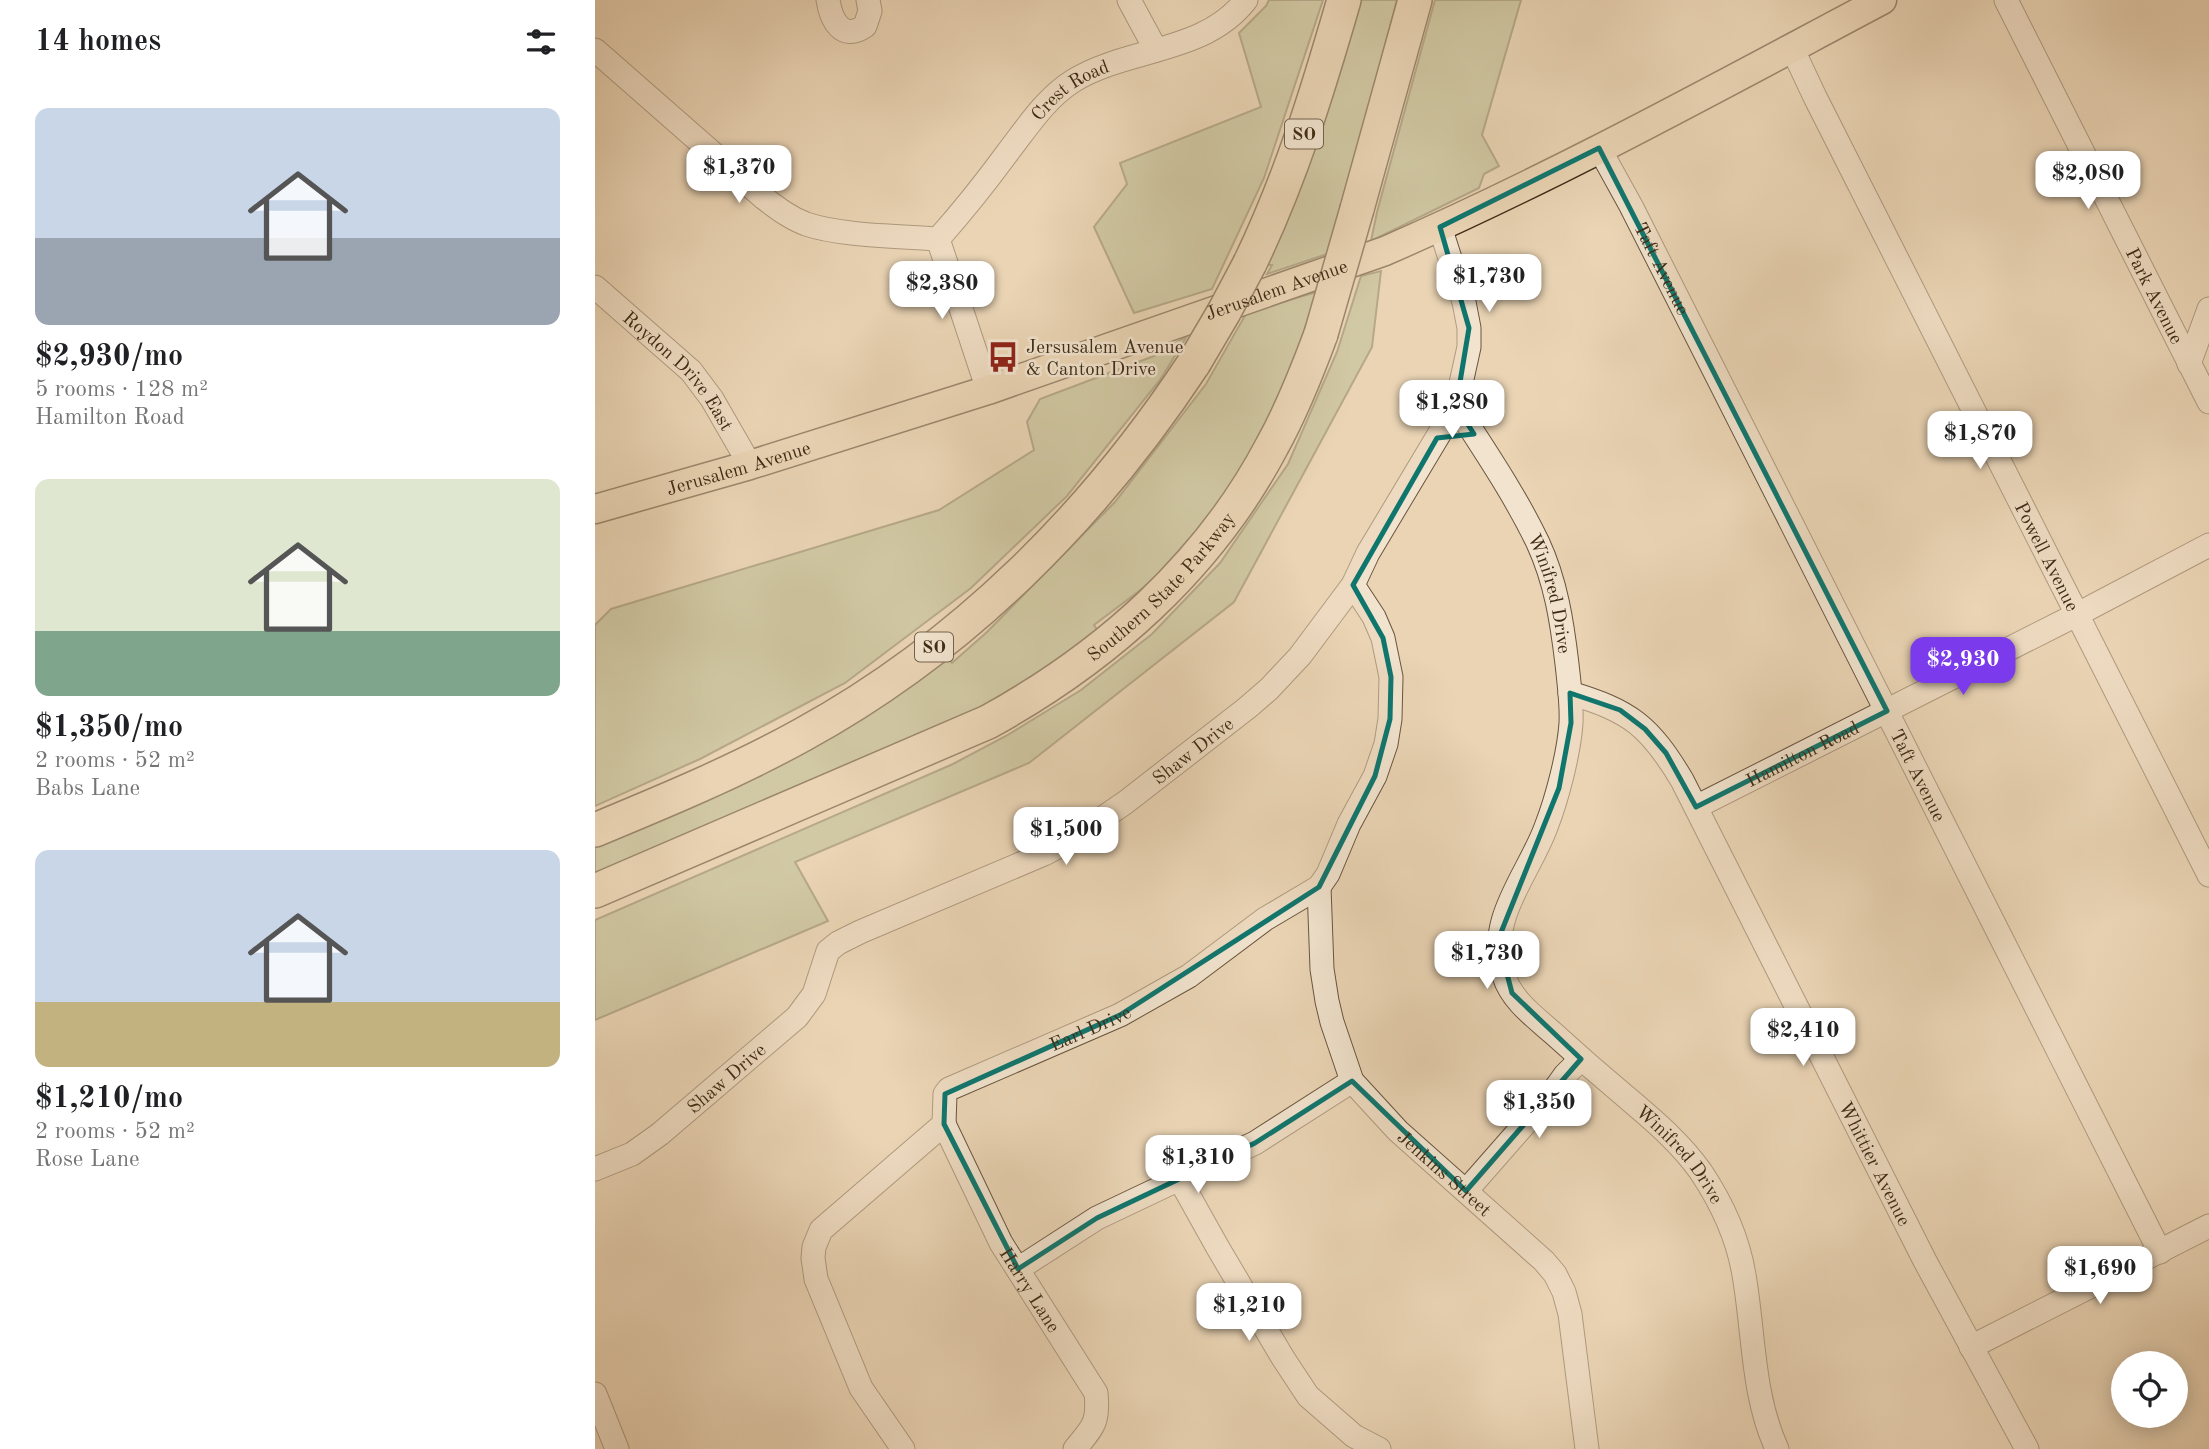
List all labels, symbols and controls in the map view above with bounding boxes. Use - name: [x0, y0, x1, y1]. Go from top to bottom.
- icon: filters: [522, 23, 560, 61]
- text: 14 homes: [35, 27, 161, 57]
- street label: Crest Road: [1029, 58, 1112, 125]
- road number: SO: [1285, 119, 1323, 148]
- pin: $1,370: [682, 146, 796, 205]
- pin: $2,080: [2031, 152, 2145, 211]
- icon: home: [235, 153, 361, 279]
- text: $1,370: [702, 156, 776, 179]
- text: $2,080: [2051, 162, 2125, 185]
- street label: Taft Avenue: [1629, 220, 1691, 319]
- street label: Park Avenue: [2121, 245, 2185, 348]
- pin: $1,730: [1432, 254, 1546, 314]
- street label: Jerusalem Avenue: [1203, 258, 1351, 325]
- pin: $2,380: [885, 262, 999, 321]
- text: $1,730: [1452, 265, 1526, 288]
- text: $2,380: [905, 272, 979, 295]
- street label: Roydon Drive East: [618, 309, 735, 435]
- place label: Jersusalem Avenue & Canton Drive: [1026, 339, 1183, 380]
- bus stop icon: Jersusalem Avenue & Canton Drive: [986, 340, 1020, 374]
- text: $2,930/mo: [35, 342, 183, 372]
- text: 5 rooms · 128 m²: [35, 378, 208, 401]
- pin: $1,280: [1395, 380, 1509, 440]
- text: $1,280: [1415, 391, 1489, 414]
- text: Hamilton Road: [35, 406, 185, 429]
- pin: $1,870: [1923, 412, 2037, 471]
- text: $1,870: [1943, 422, 2017, 445]
- street label: Jerusalem Avenue: [665, 440, 813, 500]
- street label: Powell Avenue: [2010, 500, 2081, 615]
- street label: Southern State Parkway: [1085, 510, 1240, 666]
- icon: home: [235, 524, 361, 650]
- street label: Winifred Drive: [1523, 531, 1573, 655]
- road number: SO: [915, 632, 953, 662]
- pin: $2,930: [1906, 638, 2020, 697]
- text: $2,930: [1926, 648, 2000, 671]
- text: $1,350/mo: [35, 713, 183, 743]
- street label: Shaw Drive: [1150, 715, 1238, 790]
- street label: Hamilton Road: [1744, 719, 1863, 792]
- street label: Taft Avenue: [1885, 727, 1948, 825]
- text: 2 rooms · 52 m²: [35, 749, 195, 772]
- text: Babs Lane: [35, 777, 140, 800]
- pin: $1,500: [1009, 808, 1123, 867]
- text: $1,500: [1029, 818, 1103, 841]
- icon: home: [235, 895, 361, 1021]
- pin: $1,730: [1430, 932, 1544, 991]
- text: $1,730: [1450, 942, 1524, 965]
- street label: Earl Drive: [1047, 1004, 1135, 1056]
- pin: $2,410: [1746, 1009, 1860, 1068]
- text: $2,410: [1766, 1019, 1840, 1042]
- street label: Shaw Drive: [685, 1041, 771, 1118]
- pin: $1,350: [1482, 1080, 1596, 1140]
- text: $1,210/mo: [35, 1084, 183, 1114]
- text: $1,350: [1502, 1091, 1576, 1114]
- street label: Whittier Avenue: [1834, 1099, 1913, 1229]
- street label: Winifred Drive: [1631, 1103, 1725, 1208]
- text: 2 rooms · 52 m²: [35, 1120, 195, 1143]
- street label: Jenkins Street: [1393, 1128, 1494, 1221]
- pin: $1,310: [1141, 1136, 1255, 1195]
- text: $1,310: [1161, 1146, 1235, 1169]
- text: Rose Lane: [35, 1148, 140, 1171]
- street label: Harry Lane: [994, 1245, 1062, 1337]
- pin: $1,690: [2043, 1246, 2157, 1306]
- text: $1,690: [2063, 1257, 2137, 1280]
- pin: $1,210: [1192, 1284, 1306, 1343]
- text: $1,210: [1212, 1294, 1286, 1317]
- map controls: [2111, 1351, 2188, 1428]
- button: locate: [2111, 1351, 2188, 1428]

